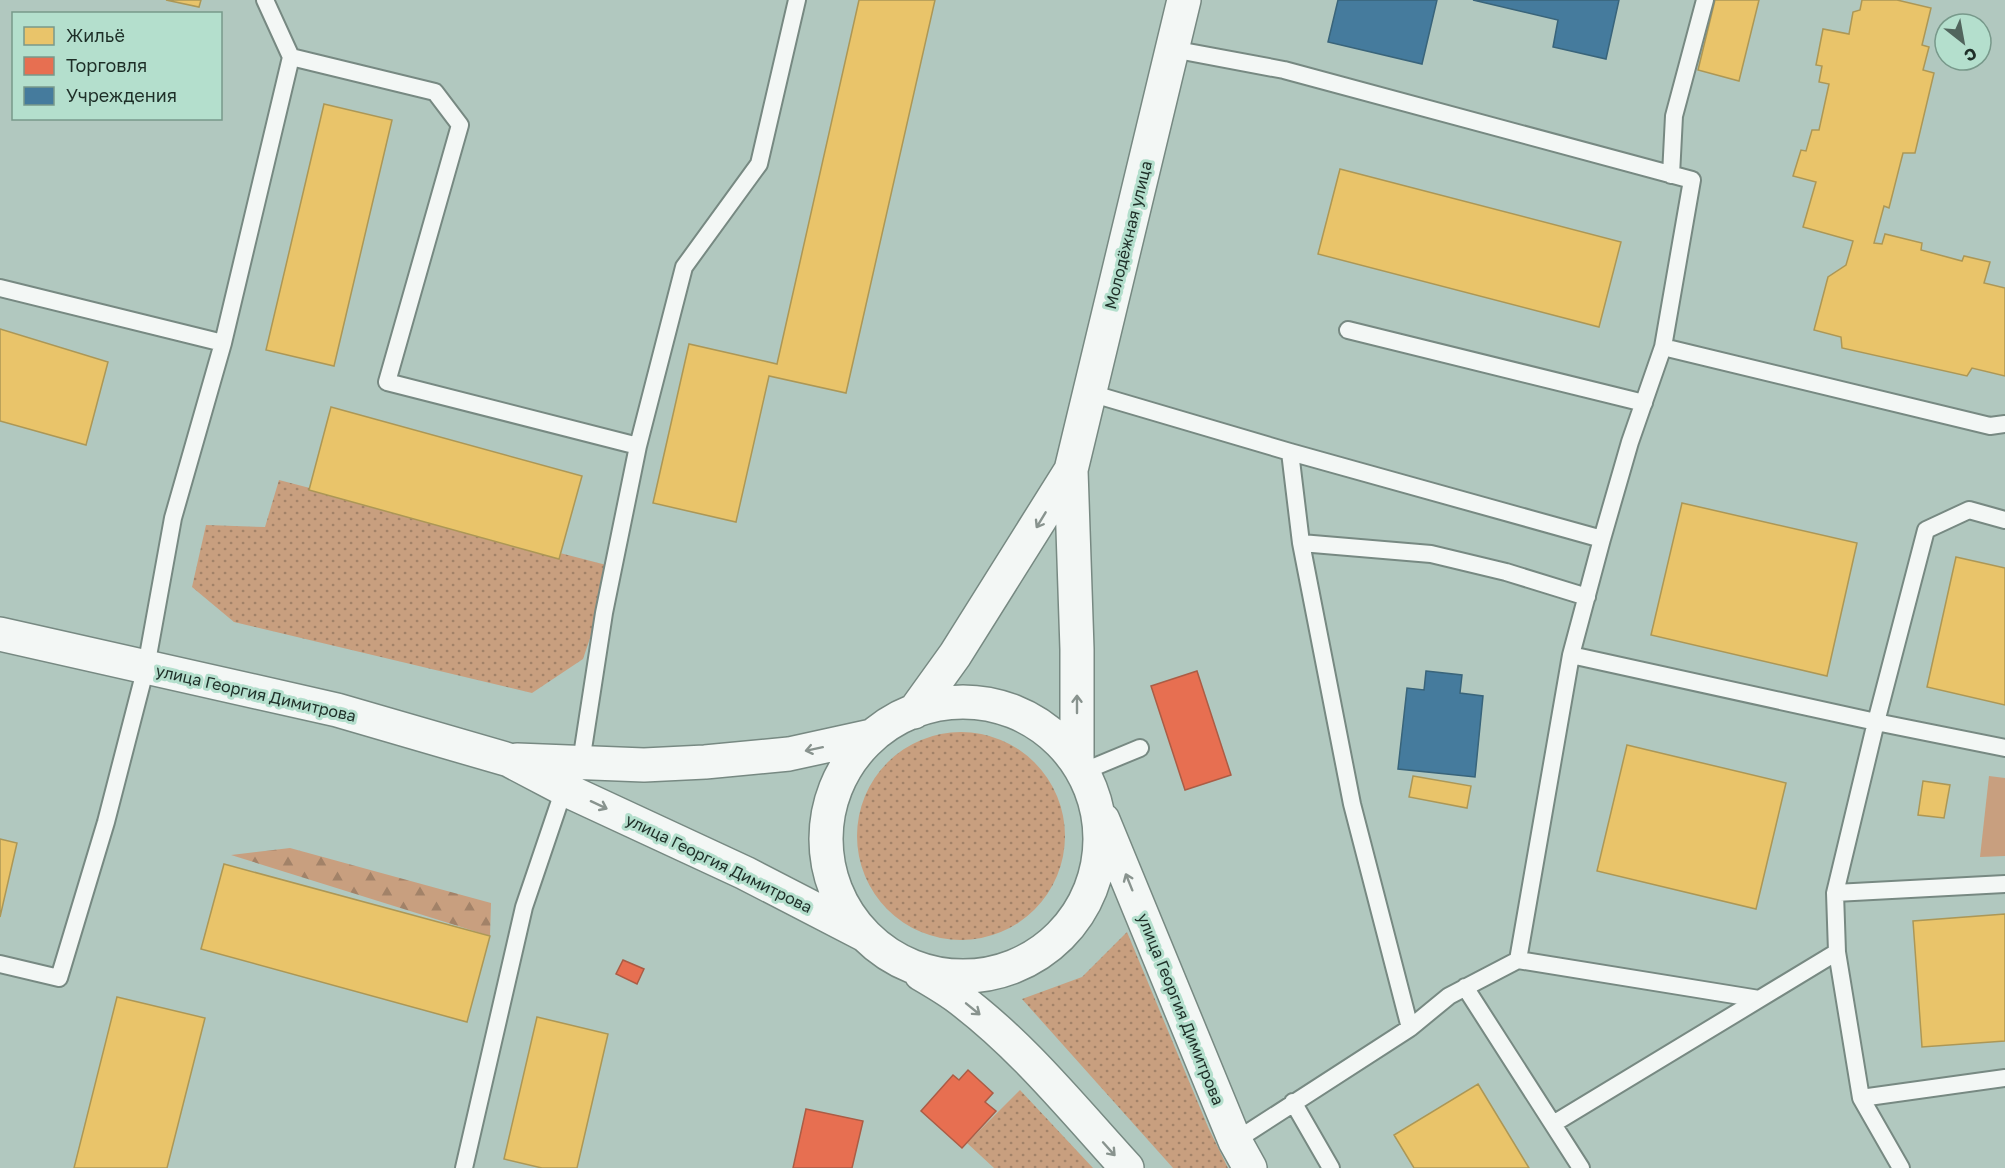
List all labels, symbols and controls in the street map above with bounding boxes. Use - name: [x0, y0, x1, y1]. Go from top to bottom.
- legend: [12, 12, 222, 120]
- north arrow: [1933, 12, 1993, 72]
- text: Жильё: [66, 24, 125, 46]
- text: С: [1961, 43, 1981, 66]
- text: Торговля: [66, 54, 147, 76]
- text: Учреждения: [66, 84, 177, 106]
- street label: Молодёжная улица: [1100, 159, 1156, 311]
- one-way arrow: [1034, 511, 1046, 528]
- street label: улица Георгия Димитрова: [154, 660, 358, 726]
- one-way arrow: [1071, 695, 1083, 715]
- one-way arrow: [804, 744, 824, 755]
- one-way arrow: [589, 800, 607, 812]
- street label: улица Георгия Димитрова: [622, 809, 816, 917]
- one-way arrow: [1123, 874, 1134, 892]
- street label: улица Георгия Димитрова: [1133, 910, 1229, 1108]
- one-way arrow: [965, 1003, 981, 1016]
- one-way arrow: [1102, 1141, 1116, 1156]

